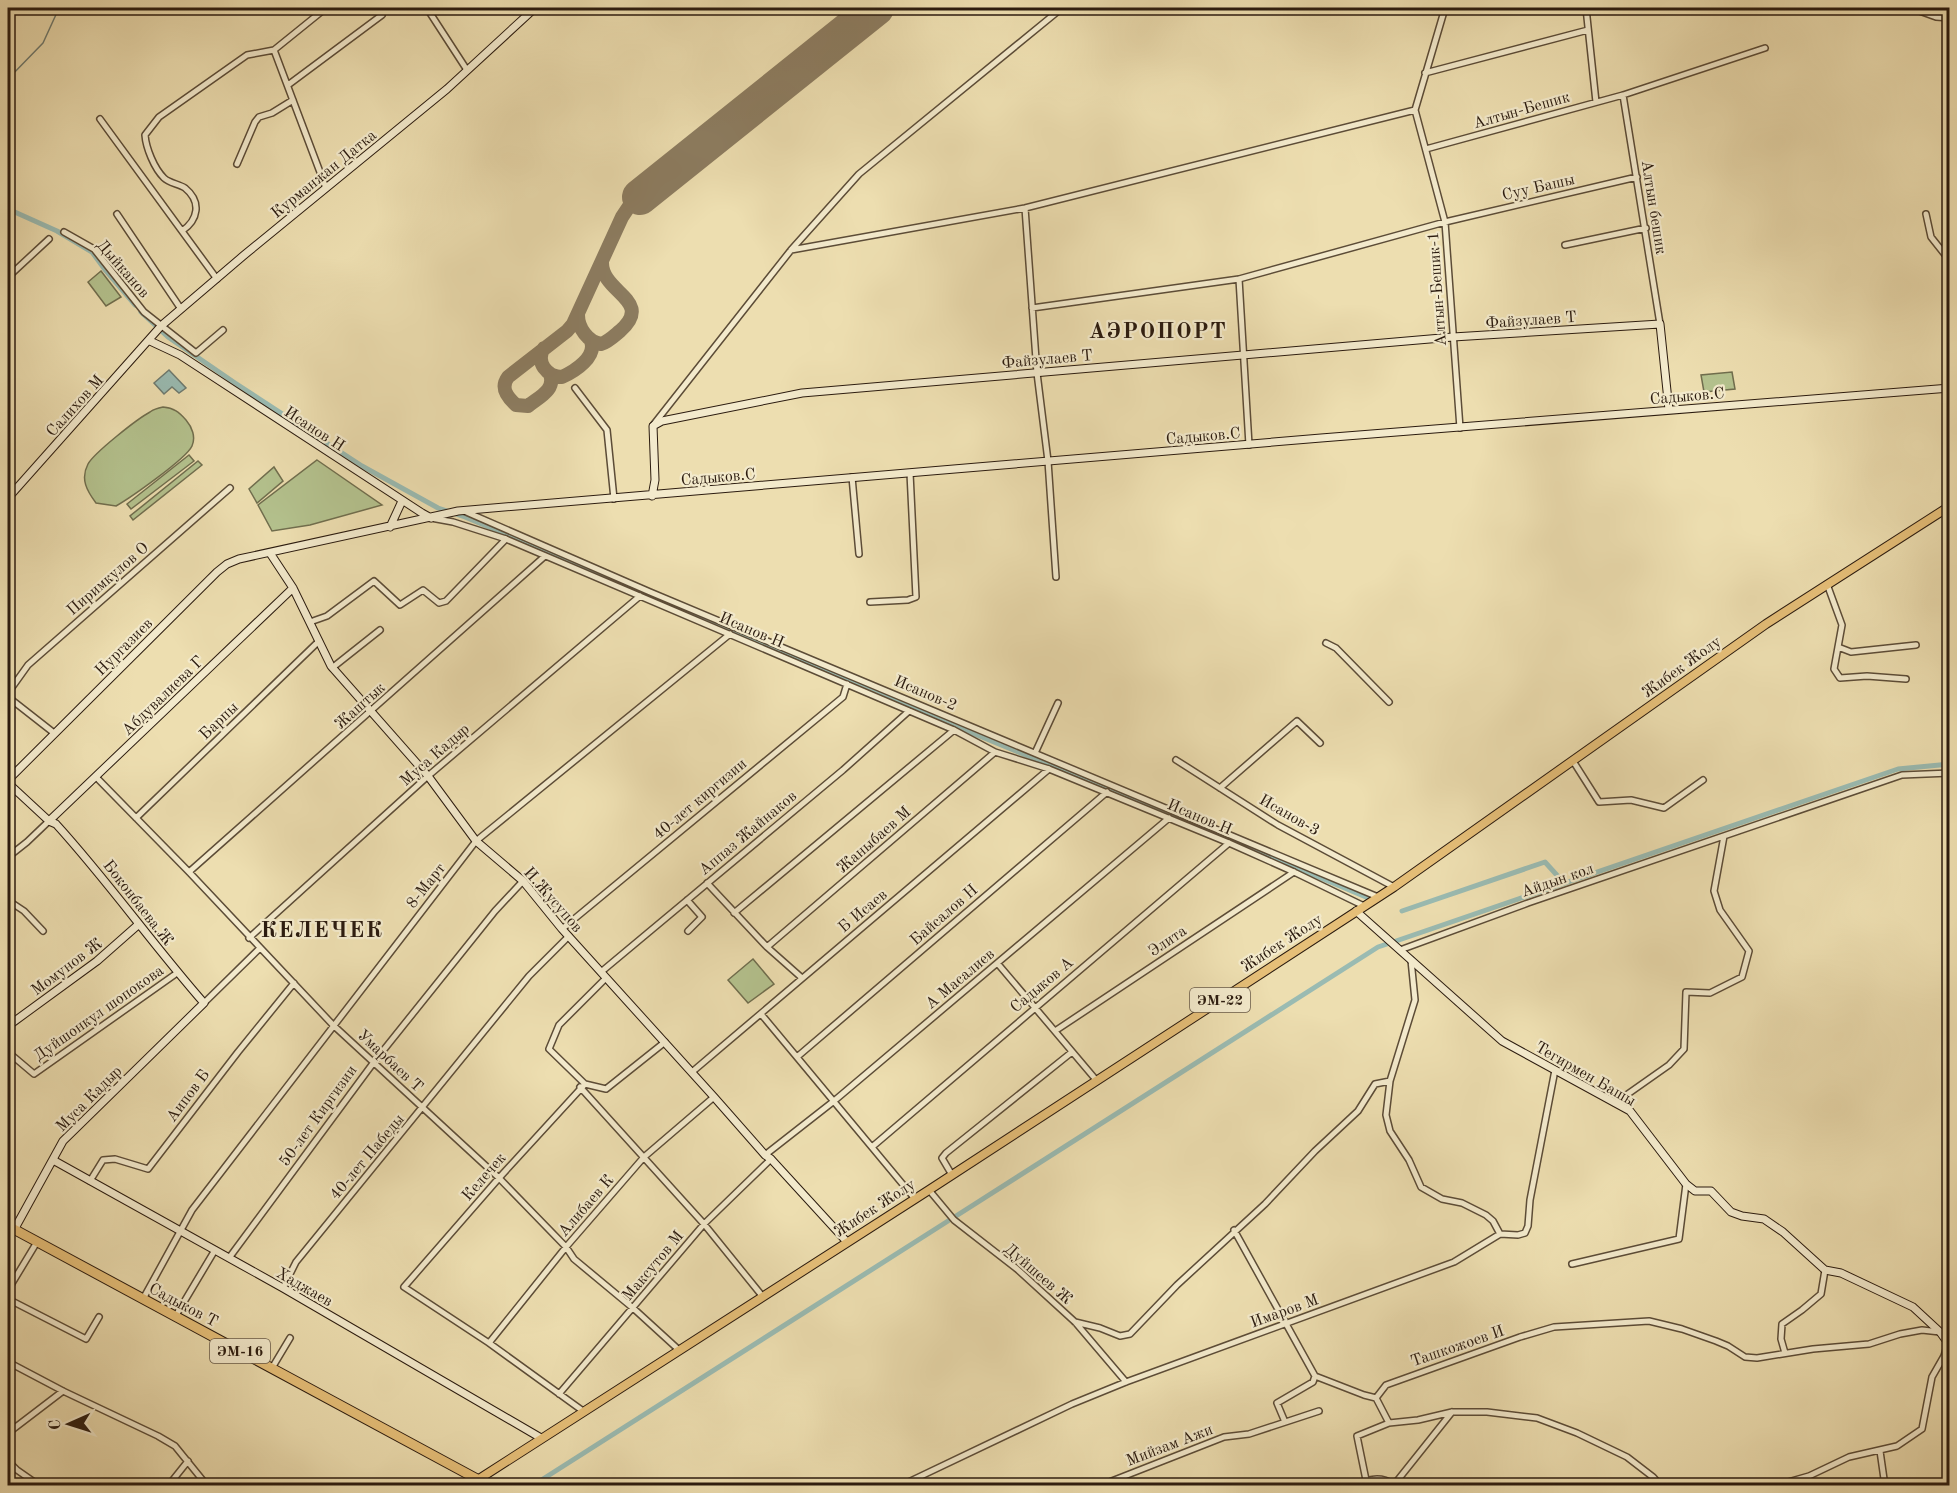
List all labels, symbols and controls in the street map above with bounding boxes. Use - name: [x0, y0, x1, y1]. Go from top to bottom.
- street label: Алтын-Бешик: [1471, 89, 1572, 132]
- street label: Курманжан Датка: [269, 127, 380, 222]
- street label: Алтын бешик: [1638, 159, 1668, 255]
- street label: Суу Башы: [1501, 172, 1576, 204]
- street label: Алтын-Бешик-1: [1426, 231, 1450, 347]
- street label: Дыйканов: [93, 237, 152, 301]
- street label: Файзулаев Т: [1485, 310, 1577, 332]
- district label: АЭРОПОРТ: [1089, 321, 1227, 343]
- street label: Файзулаев Т: [1001, 348, 1093, 372]
- street label: Салихов М: [44, 372, 107, 440]
- street label: Садыков.С: [1649, 386, 1725, 408]
- street label: Исанов Н: [281, 404, 347, 455]
- street label: Садыков.С: [1165, 426, 1241, 448]
- street label: Садыков.С: [680, 467, 756, 489]
- street label: Пиримкулов О: [64, 540, 152, 619]
- street label: Исанов Н: [716, 610, 786, 652]
- street label: Нургазиев: [92, 615, 156, 679]
- street label: Жибек Жолу: [1640, 633, 1725, 701]
- street label: Абдувалиева Г: [120, 654, 207, 739]
- street label: Исанов-2: [891, 673, 959, 714]
- street label: Жаштык: [332, 680, 389, 733]
- street label: Барпы: [197, 699, 242, 743]
- street label: Муса Кадыр: [398, 721, 473, 790]
- street label: 40-лет киргизии: [650, 756, 750, 843]
- street label: Аппаз Жайнаков: [696, 788, 800, 879]
- street label: Исанов-3: [1256, 792, 1322, 839]
- street label: Исанов Н: [1164, 797, 1234, 839]
- street label: Жаныбаев М: [834, 804, 914, 877]
- street label: Боконбаева.Ж: [99, 858, 176, 949]
- street label: 8-Март: [404, 861, 449, 912]
- street label: Айдын кол: [1519, 861, 1596, 901]
- street label: И.Жусупов: [520, 865, 585, 936]
- street label: Байсалов Н: [908, 882, 981, 949]
- street label: Б Исаев: [836, 887, 891, 936]
- street label: Жибек Жолу: [1239, 911, 1326, 976]
- district label: КЕЛЕЧЕК: [261, 920, 383, 942]
- street label: Элита: [1146, 923, 1190, 960]
- street label: Момунов Ж: [29, 936, 106, 999]
- street label: А Масалиев: [923, 946, 998, 1013]
- street label: Садыков А: [1008, 955, 1077, 1016]
- street label: Дуйшонкул шопокова: [31, 963, 167, 1064]
- road number: ЭМ-22: [1190, 988, 1250, 1012]
- street label: Умарбаев Т: [354, 1027, 425, 1096]
- street label: Тегирмен Башы: [1532, 1039, 1638, 1110]
- street label: Муса Кадыр: [53, 1063, 125, 1135]
- street label: 50-лет Киргизии: [277, 1063, 360, 1170]
- street label: Аипов Б: [164, 1067, 213, 1125]
- street label: 40-лет Пабеды: [327, 1111, 408, 1203]
- street label: Келечек: [460, 1150, 510, 1204]
- street label: Алибаев К: [556, 1172, 618, 1240]
- street label: Жибек Жолу: [832, 1176, 919, 1241]
- street label: Максутов М: [620, 1228, 687, 1304]
- street label: Дуйшеев Ж: [1001, 1241, 1075, 1308]
- street label: Хаджаев: [273, 1265, 335, 1310]
- street label: Садыков Т: [146, 1281, 220, 1331]
- street label: Имаров М: [1248, 1292, 1321, 1332]
- street label: Ташкожоев И: [1409, 1323, 1507, 1370]
- road number: ЭМ-16: [210, 1339, 270, 1363]
- north arrow: [39, 1394, 99, 1454]
- text: С: [48, 1419, 64, 1430]
- street label: Мийзам Ажи: [1124, 1422, 1215, 1470]

